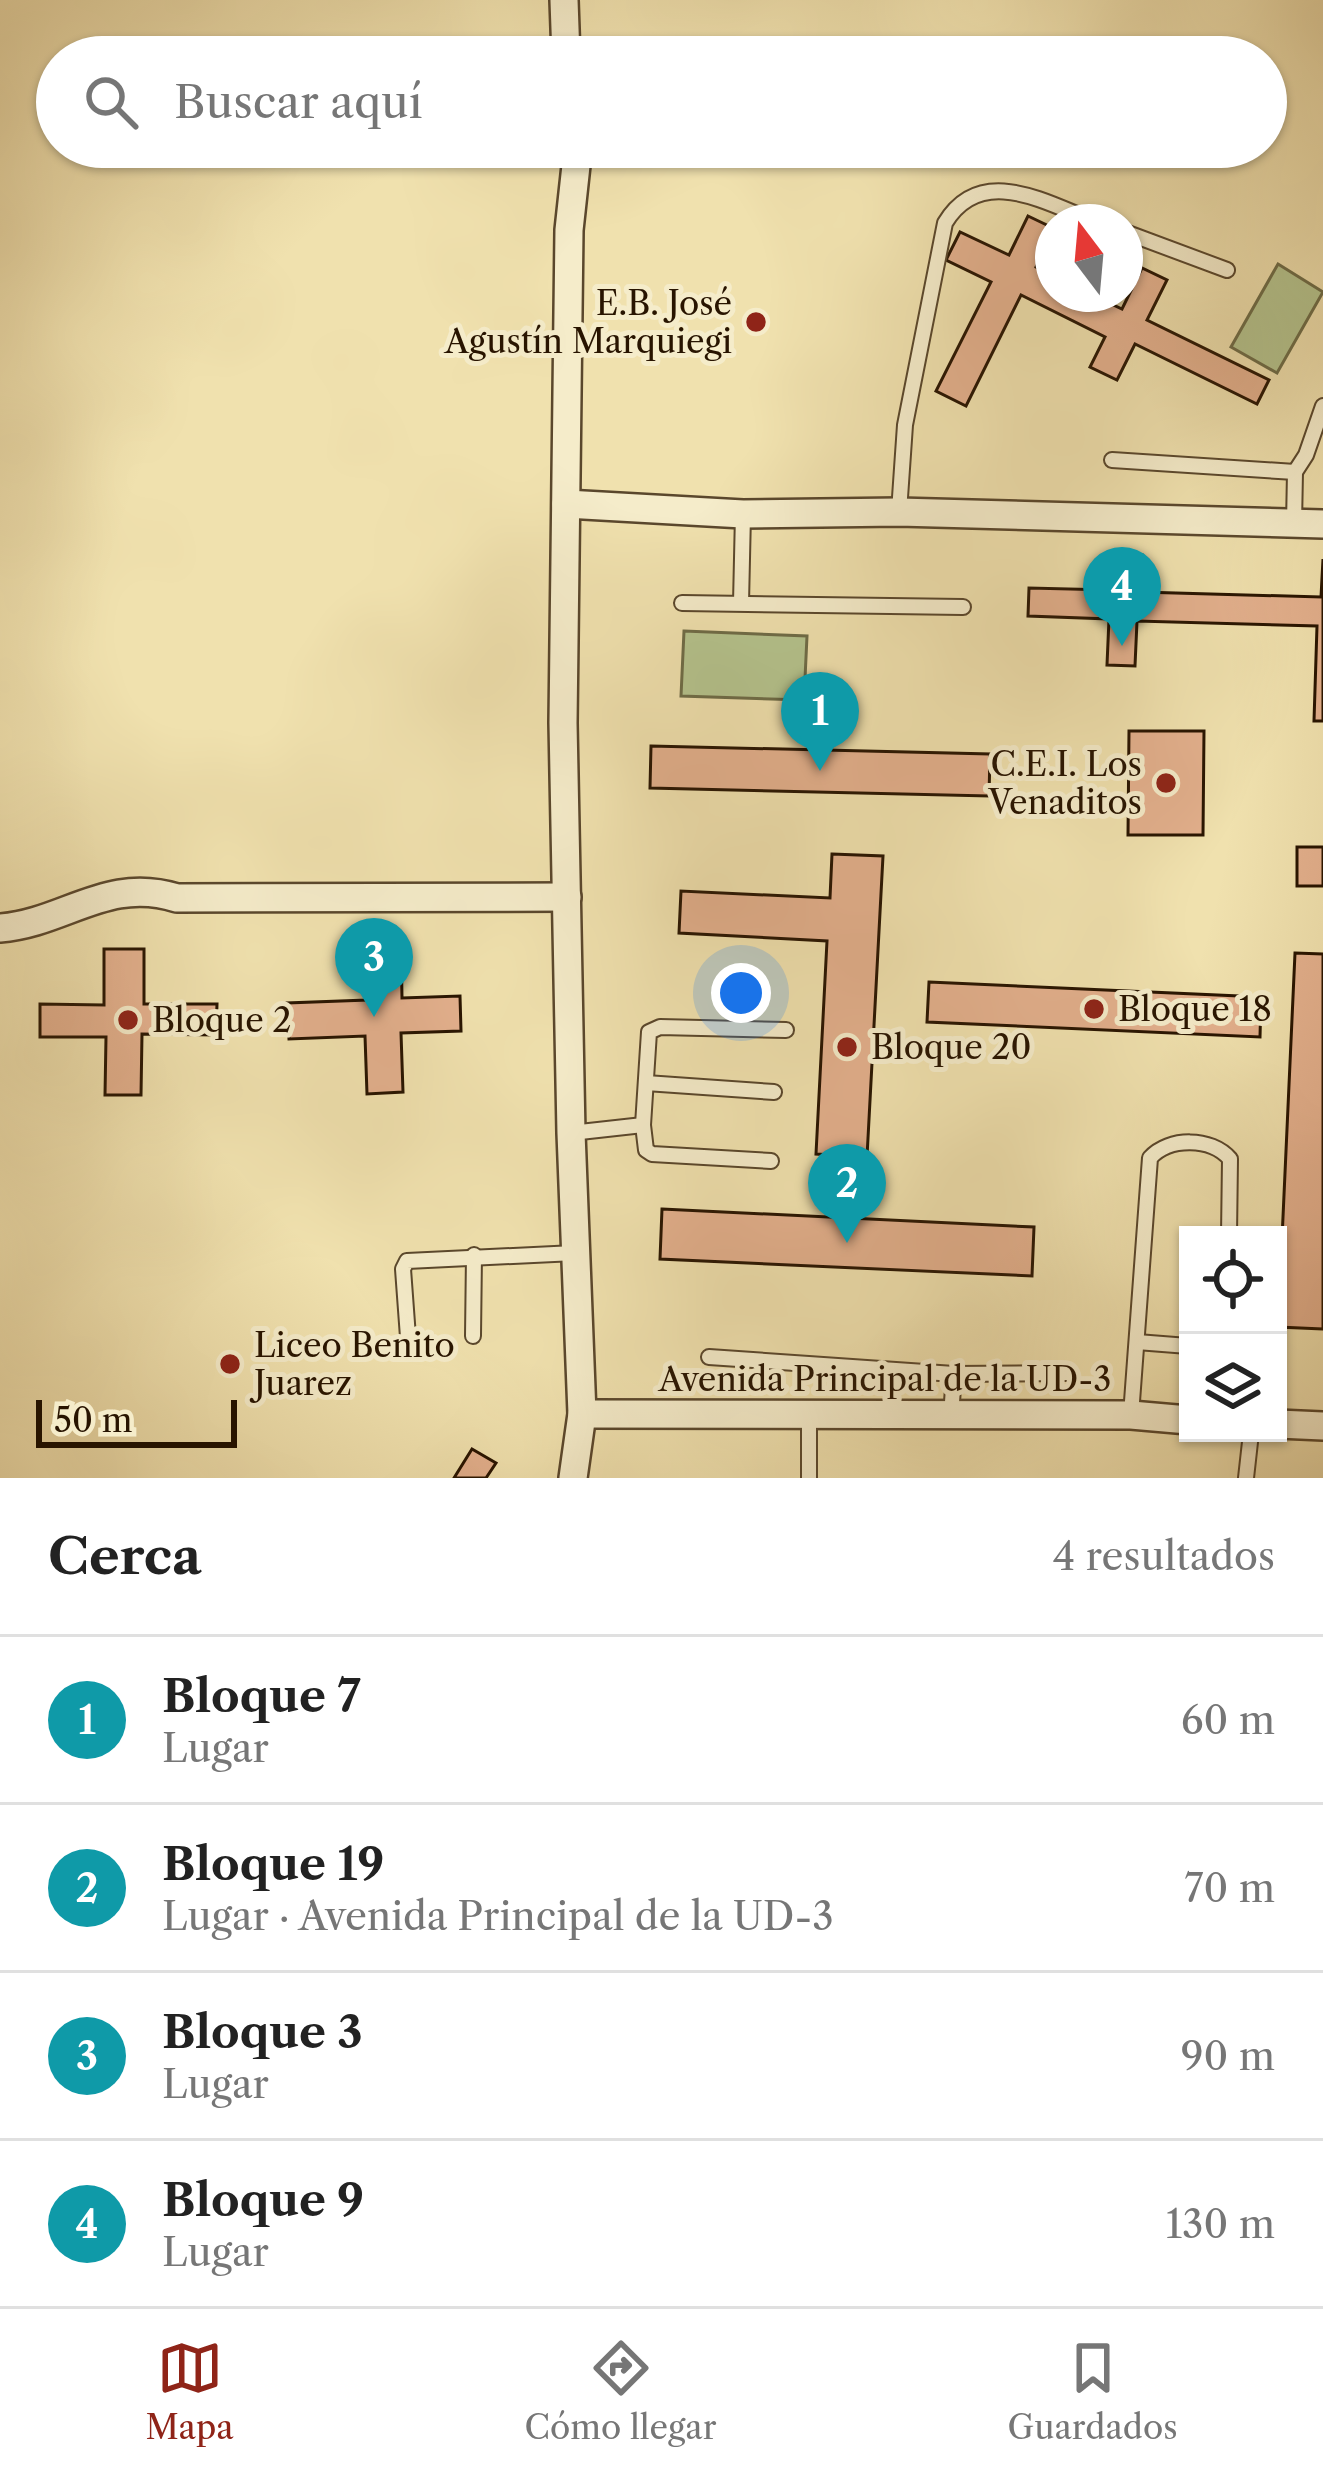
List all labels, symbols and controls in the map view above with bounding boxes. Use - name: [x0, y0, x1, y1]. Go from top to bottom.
- search box: [36, 36, 1287, 168]
- icon: search: [78, 69, 144, 135]
- text: Buscar aquí: [174, 74, 423, 130]
- north arrow: [1035, 204, 1143, 312]
- place label: E.B. José Agustín Marquiegi: [443, 283, 732, 362]
- marker: E.B. José Agustín Marquiegi: [743, 309, 769, 335]
- pin: 4: [1083, 547, 1161, 646]
- pin: 1: [781, 672, 859, 771]
- place label: C.E.I. Los Venaditos: [987, 744, 1142, 823]
- marker: C.E.I. Los Venaditos: [1153, 770, 1179, 796]
- pin: 3: [335, 918, 413, 1017]
- your location: [711, 963, 771, 1023]
- place label: Bloque 18: [1118, 989, 1272, 1030]
- marker: Bloque 18: [1081, 996, 1107, 1022]
- place label: Bloque 2: [152, 1000, 291, 1041]
- marker: Bloque 2: [115, 1007, 141, 1033]
- place label: Bloque 20: [871, 1027, 1031, 1068]
- marker: Bloque 20: [834, 1034, 860, 1060]
- pin: 2: [808, 1144, 886, 1243]
- map controls: [1179, 1226, 1287, 1442]
- button: locate: [1179, 1226, 1287, 1334]
- place label: Liceo Benito Juarez: [249, 1325, 455, 1404]
- button: layers: [1179, 1334, 1287, 1442]
- marker: Liceo Benito Juarez: [217, 1351, 243, 1377]
- street label: Avenida Principal de la UD-3: [657, 1359, 1112, 1400]
- scale bar: [36, 1394, 237, 1447]
- text: 50 m: [54, 1400, 132, 1441]
- text: Cerca: [48, 1525, 202, 1587]
- text: 4 resultados: [1053, 1532, 1275, 1580]
- text: Bloque 7: [162, 1668, 361, 1724]
- text: 1: [78, 1696, 96, 1744]
- text: 60 m: [1181, 1696, 1275, 1744]
- text: Lugar: [162, 1724, 269, 1772]
- text: Bloque 19: [162, 1836, 384, 1892]
- text: 2: [75, 1864, 99, 1912]
- text: 70 m: [1184, 1864, 1275, 1912]
- text: Lugar · Avenida Principal de la UD-3: [162, 1892, 834, 1940]
- text: Bloque 3: [162, 2004, 363, 2060]
- text: 3: [76, 2032, 98, 2080]
- text: 90 m: [1181, 2032, 1275, 2080]
- text: Lugar: [162, 2060, 269, 2108]
- text: Bloque 9: [162, 2172, 364, 2228]
- text: 4: [75, 2200, 99, 2248]
- text: 130 m: [1166, 2200, 1275, 2248]
- text: Lugar: [162, 2228, 269, 2276]
- tab: Mapa: [145, 2335, 234, 2448]
- tab: Cómo llegar: [525, 2335, 717, 2448]
- tab: Guardados: [1008, 2335, 1178, 2448]

